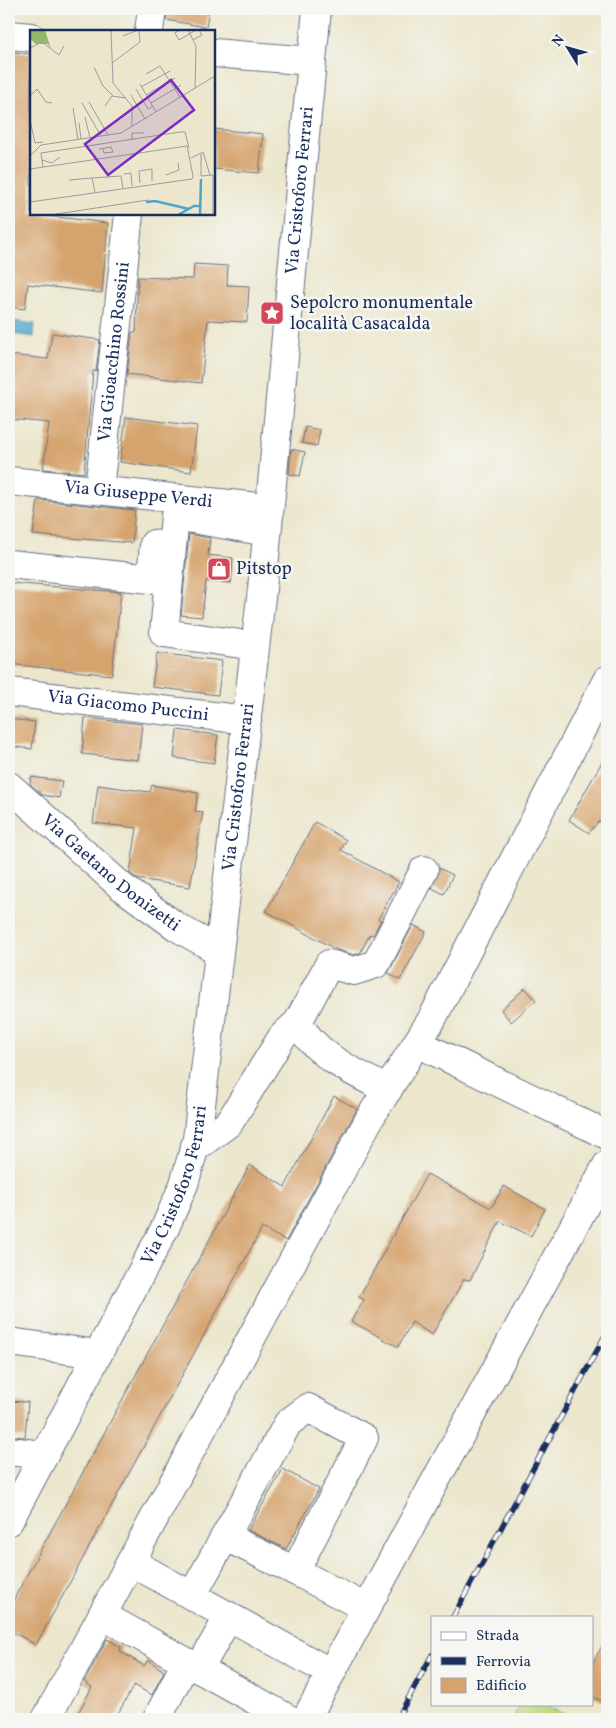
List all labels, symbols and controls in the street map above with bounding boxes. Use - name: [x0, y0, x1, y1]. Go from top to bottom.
- north arrow: [544, 22, 594, 72]
- inset map: [30, 30, 215, 215]
- text: N: [548, 31, 569, 51]
- street label: Via Cristoforo Ferrari: [279, 105, 320, 276]
- street label: Via Gioacchino Rossini: [92, 261, 136, 443]
- place label: Sepolcro monumentale località Casacalda: [290, 291, 473, 337]
- place icon: Sepolcro monumentale località Casacalda: [259, 300, 285, 326]
- street label: Via Giuseppe Verdi: [63, 474, 214, 515]
- shop icon: Pitstop: [206, 556, 232, 582]
- place label: Pitstop: [236, 557, 292, 582]
- street label: Via Giacomo Puccini: [46, 684, 210, 728]
- street label: Via Cristoforo Ferrari: [216, 702, 261, 872]
- street label: Via Gaetano Donizetti: [36, 808, 185, 938]
- street label: Via Cristoforo Ferrari: [135, 1104, 213, 1270]
- legend: [431, 1616, 594, 1706]
- text: Strada: [476, 1626, 519, 1647]
- text: Ferrovia: [476, 1652, 531, 1673]
- text: Edificio: [476, 1676, 527, 1697]

